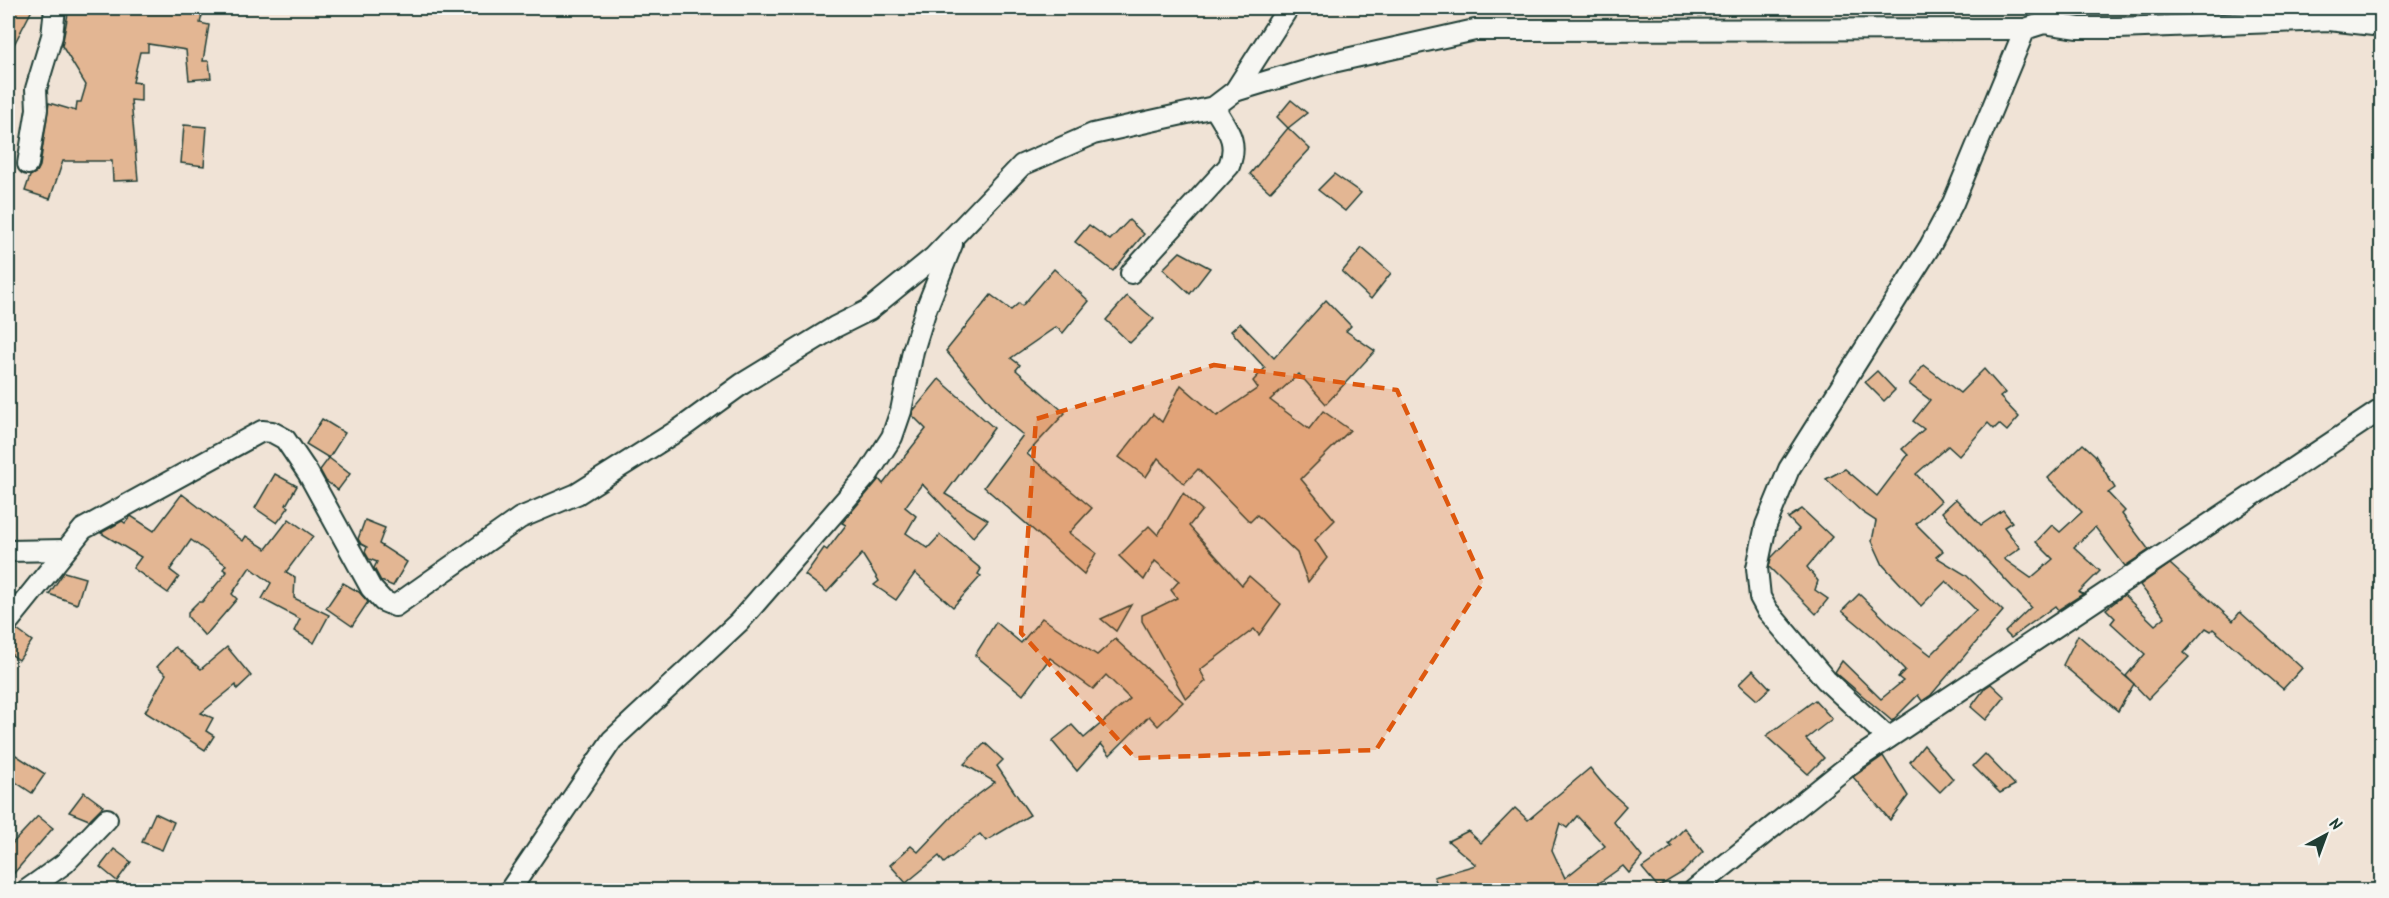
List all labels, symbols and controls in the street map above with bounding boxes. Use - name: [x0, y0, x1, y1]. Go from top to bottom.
- north arrow: [2296, 805, 2356, 865]
- text: N: [2323, 812, 2347, 838]

